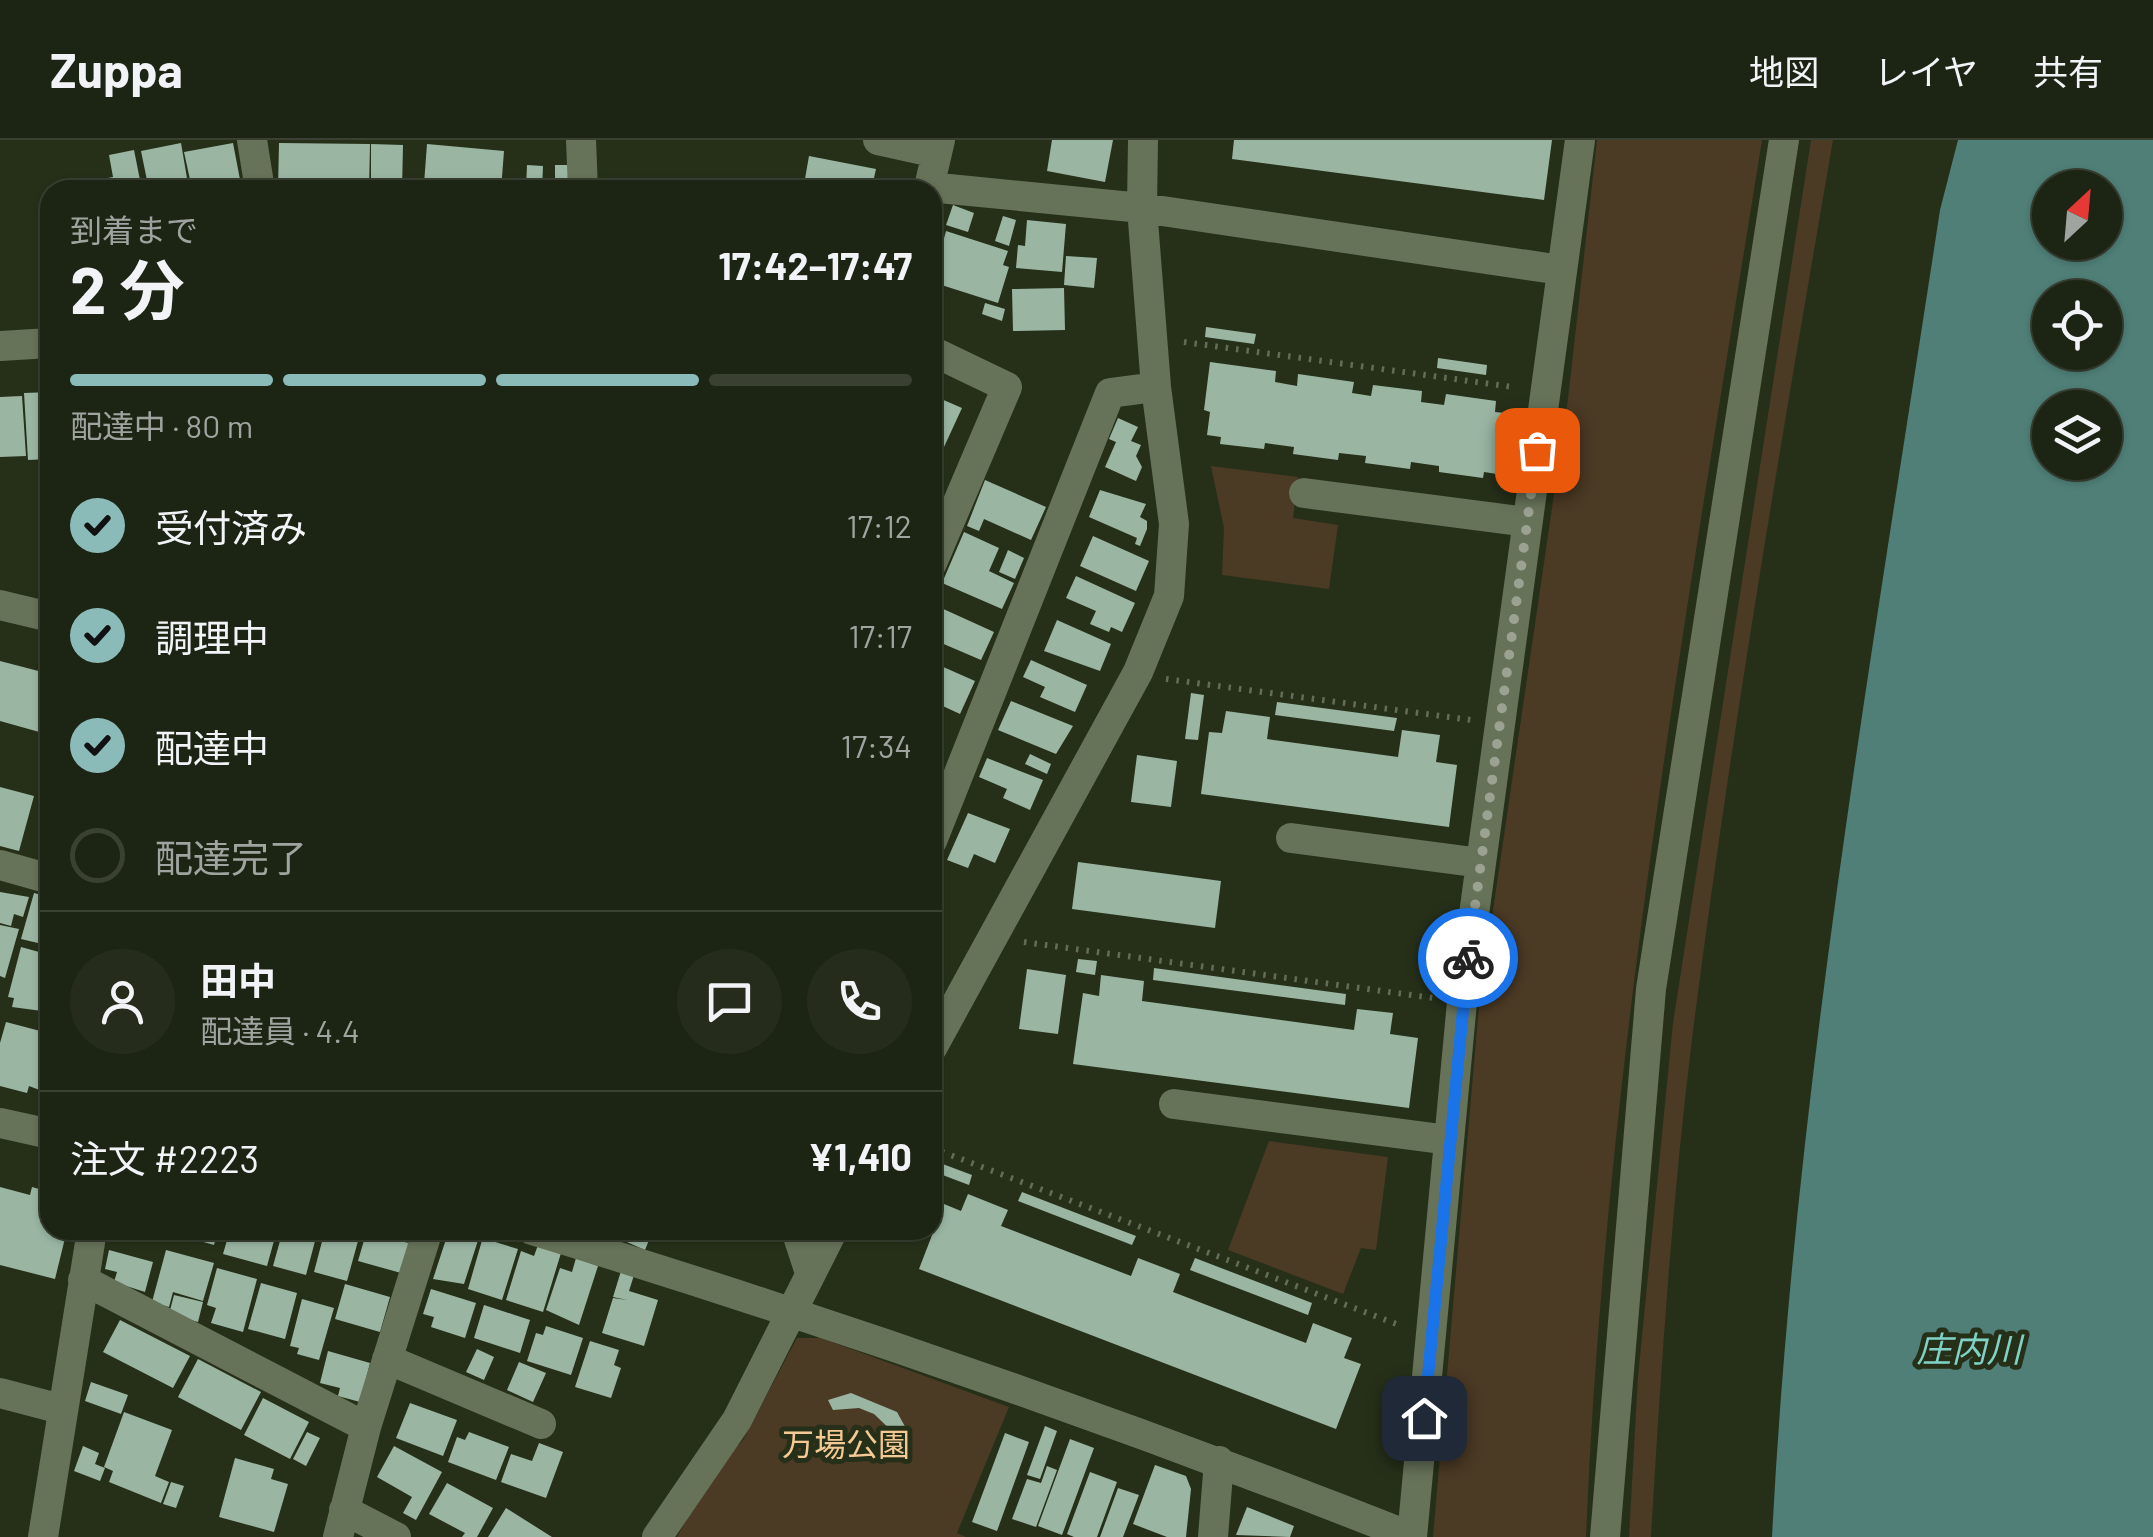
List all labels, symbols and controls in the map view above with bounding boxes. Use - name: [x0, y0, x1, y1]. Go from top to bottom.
- text: Zuppa: [50, 40, 183, 98]
- text: 地図: [1749, 50, 1819, 92]
- text: レイヤ: [1874, 50, 1978, 92]
- text: 共有: [2033, 50, 2103, 92]
- north arrow: [2032, 170, 2122, 260]
- map controls: [2032, 170, 2122, 480]
- text: 到着まで: [70, 210, 198, 248]
- text: 17:42–17:47: [718, 242, 912, 288]
- text: 2 分: [70, 249, 184, 327]
- button: locate: [2032, 280, 2122, 370]
- button: layers: [2032, 390, 2122, 480]
- text: 配達中 · 80 m: [70, 406, 253, 444]
- pin: [1495, 408, 1580, 493]
- icon: bag: [1510, 423, 1565, 478]
- icon: check: [70, 498, 125, 553]
- text: 受付済み: [155, 504, 307, 550]
- text: 17:12: [846, 506, 912, 544]
- icon: check: [70, 608, 125, 663]
- text: 調理中: [155, 614, 269, 660]
- text: 17:17: [848, 616, 912, 654]
- icon: check: [70, 718, 125, 773]
- text: 配達中: [155, 724, 269, 770]
- text: 17:34: [841, 726, 912, 764]
- text: 配達完了: [155, 834, 307, 880]
- courier: [1418, 908, 1518, 1008]
- icon: bike: [1441, 931, 1496, 986]
- button: person: [70, 949, 175, 1054]
- button: chat: [677, 949, 782, 1054]
- button: phone: [807, 949, 912, 1054]
- text: 田中: [200, 957, 276, 1003]
- text: 配達員 · 4.4: [200, 1011, 360, 1049]
- text: ¥1,410: [808, 1133, 912, 1179]
- text: 注文 #2223: [70, 1135, 259, 1181]
- water label: 庄内川: [1916, 1327, 2025, 1369]
- pin: [1382, 1376, 1467, 1461]
- icon: home: [1397, 1391, 1452, 1446]
- park label: 万場公園: [782, 1424, 910, 1462]

